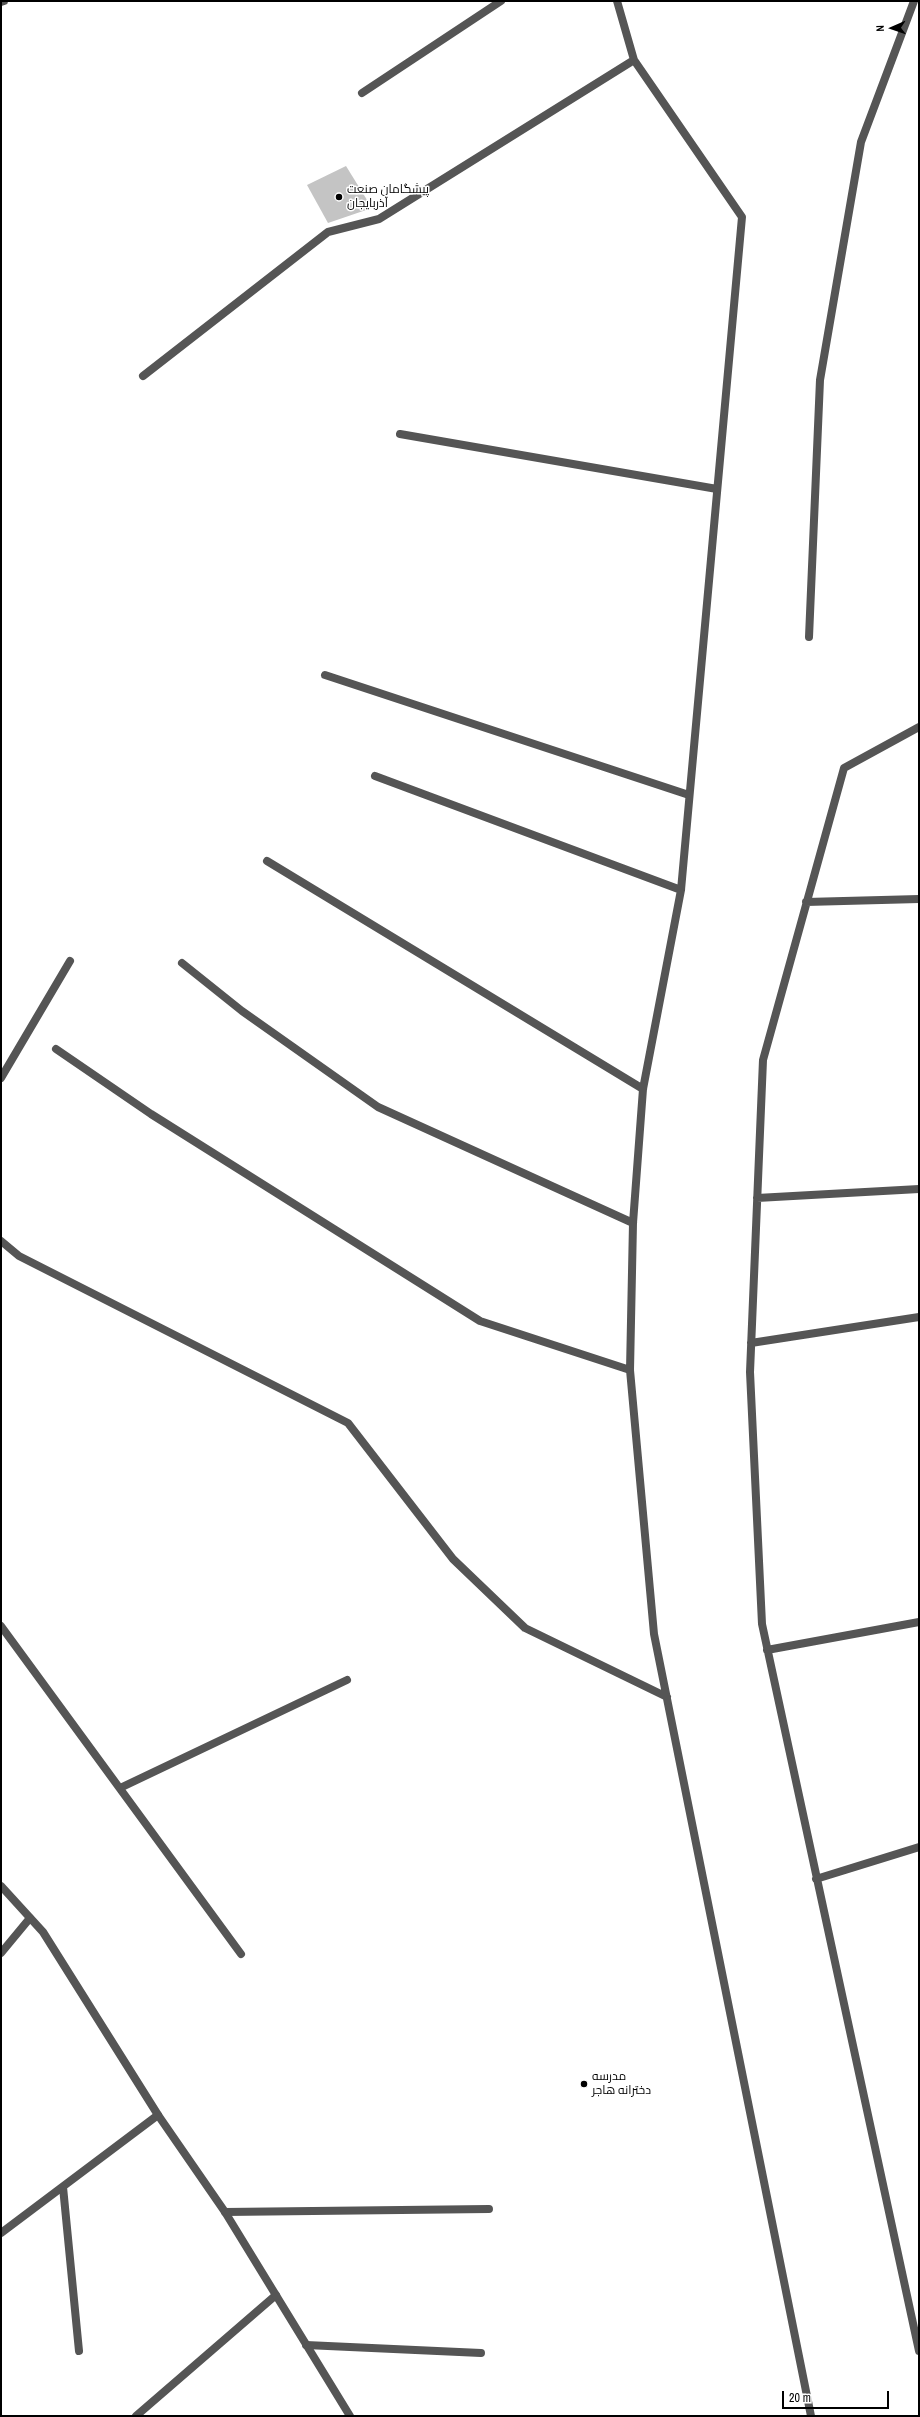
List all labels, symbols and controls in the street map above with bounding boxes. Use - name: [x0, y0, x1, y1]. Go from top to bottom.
- north arrow: [872, 8, 912, 48]
- text: N: [873, 25, 887, 32]
- place label: پیشگامان صنعت آذربایجان: [347, 183, 429, 211]
- marker: پیشگامان صنعت آذربایجان: [334, 192, 344, 202]
- place label: مدرسه دخترانه هاجر: [592, 2070, 651, 2098]
- marker: مدرسه دخترانه هاجر: [579, 2079, 589, 2089]
- scale bar: [784, 2383, 891, 2409]
- text: 20 m: [789, 2390, 811, 2406]

